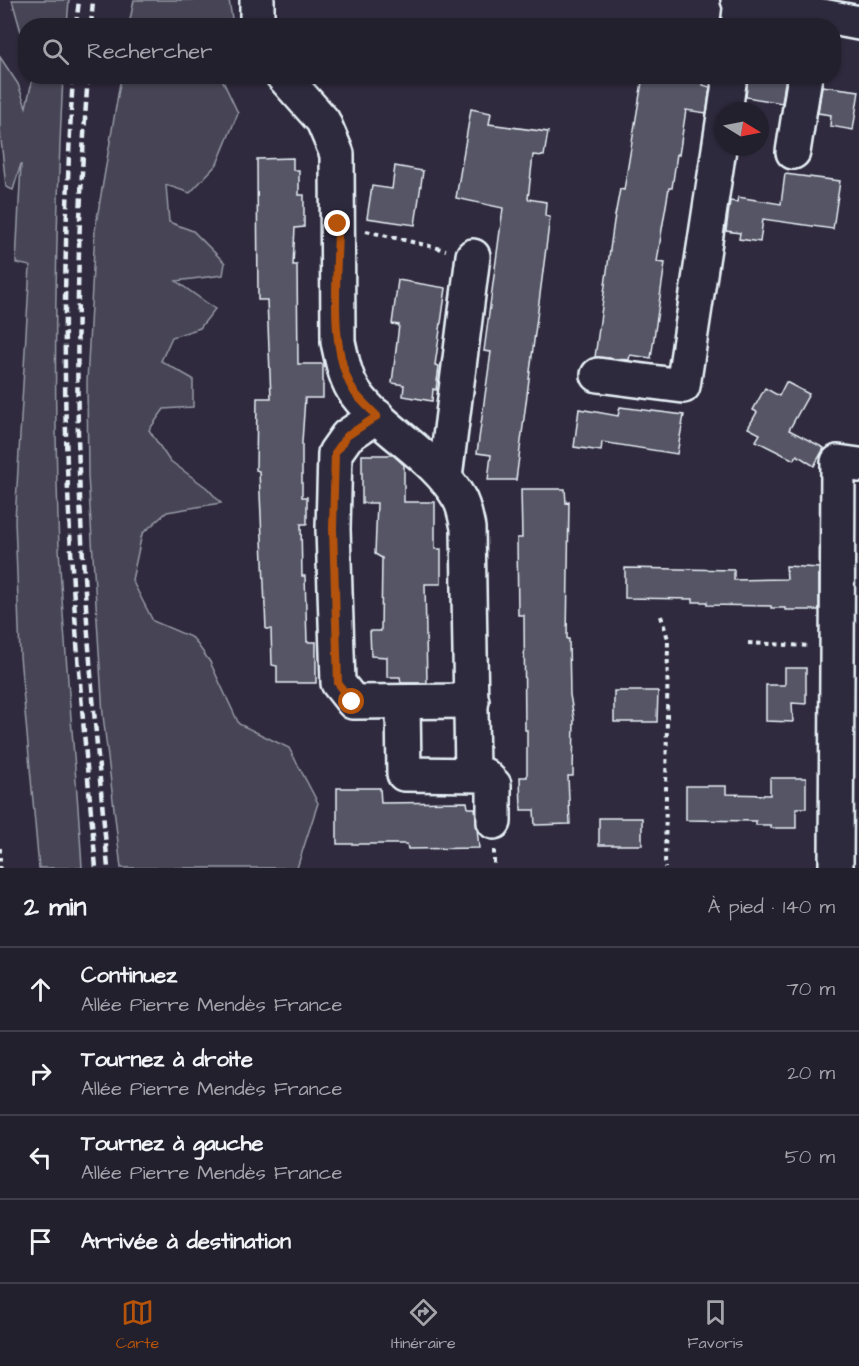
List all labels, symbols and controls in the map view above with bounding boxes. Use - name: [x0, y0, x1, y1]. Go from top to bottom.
- search box: [18, 18, 841, 84]
- icon: search: [39, 35, 72, 68]
- text: Rechercher: [87, 36, 212, 67]
- north arrow: [715, 102, 769, 156]
- route end: [324, 210, 350, 236]
- route start: [338, 688, 364, 714]
- text: 2 min: [24, 889, 86, 925]
- text: À pied · 140 m: [708, 893, 835, 921]
- text: Continuez: [81, 960, 177, 991]
- icon: ahead: [24, 973, 57, 1006]
- text: 70 m: [787, 975, 835, 1003]
- text: Allée Pierre Mendès France: [81, 991, 342, 1019]
- text: Tournez à droite: [81, 1044, 253, 1075]
- icon: right: [24, 1057, 57, 1090]
- text: 20 m: [787, 1059, 835, 1087]
- text: Allée Pierre Mendès France: [81, 1075, 342, 1103]
- text: Tournez à gauche: [81, 1128, 263, 1159]
- icon: left: [24, 1141, 57, 1174]
- text: 50 m: [785, 1143, 835, 1171]
- text: Allée Pierre Mendès France: [81, 1159, 342, 1187]
- icon: arrive: [24, 1225, 57, 1258]
- text: Arrivée à destination: [81, 1226, 291, 1257]
- tab: Carte: [116, 1296, 159, 1354]
- tab: Itinéraire: [391, 1296, 456, 1354]
- tab: Favoris: [687, 1296, 743, 1354]

